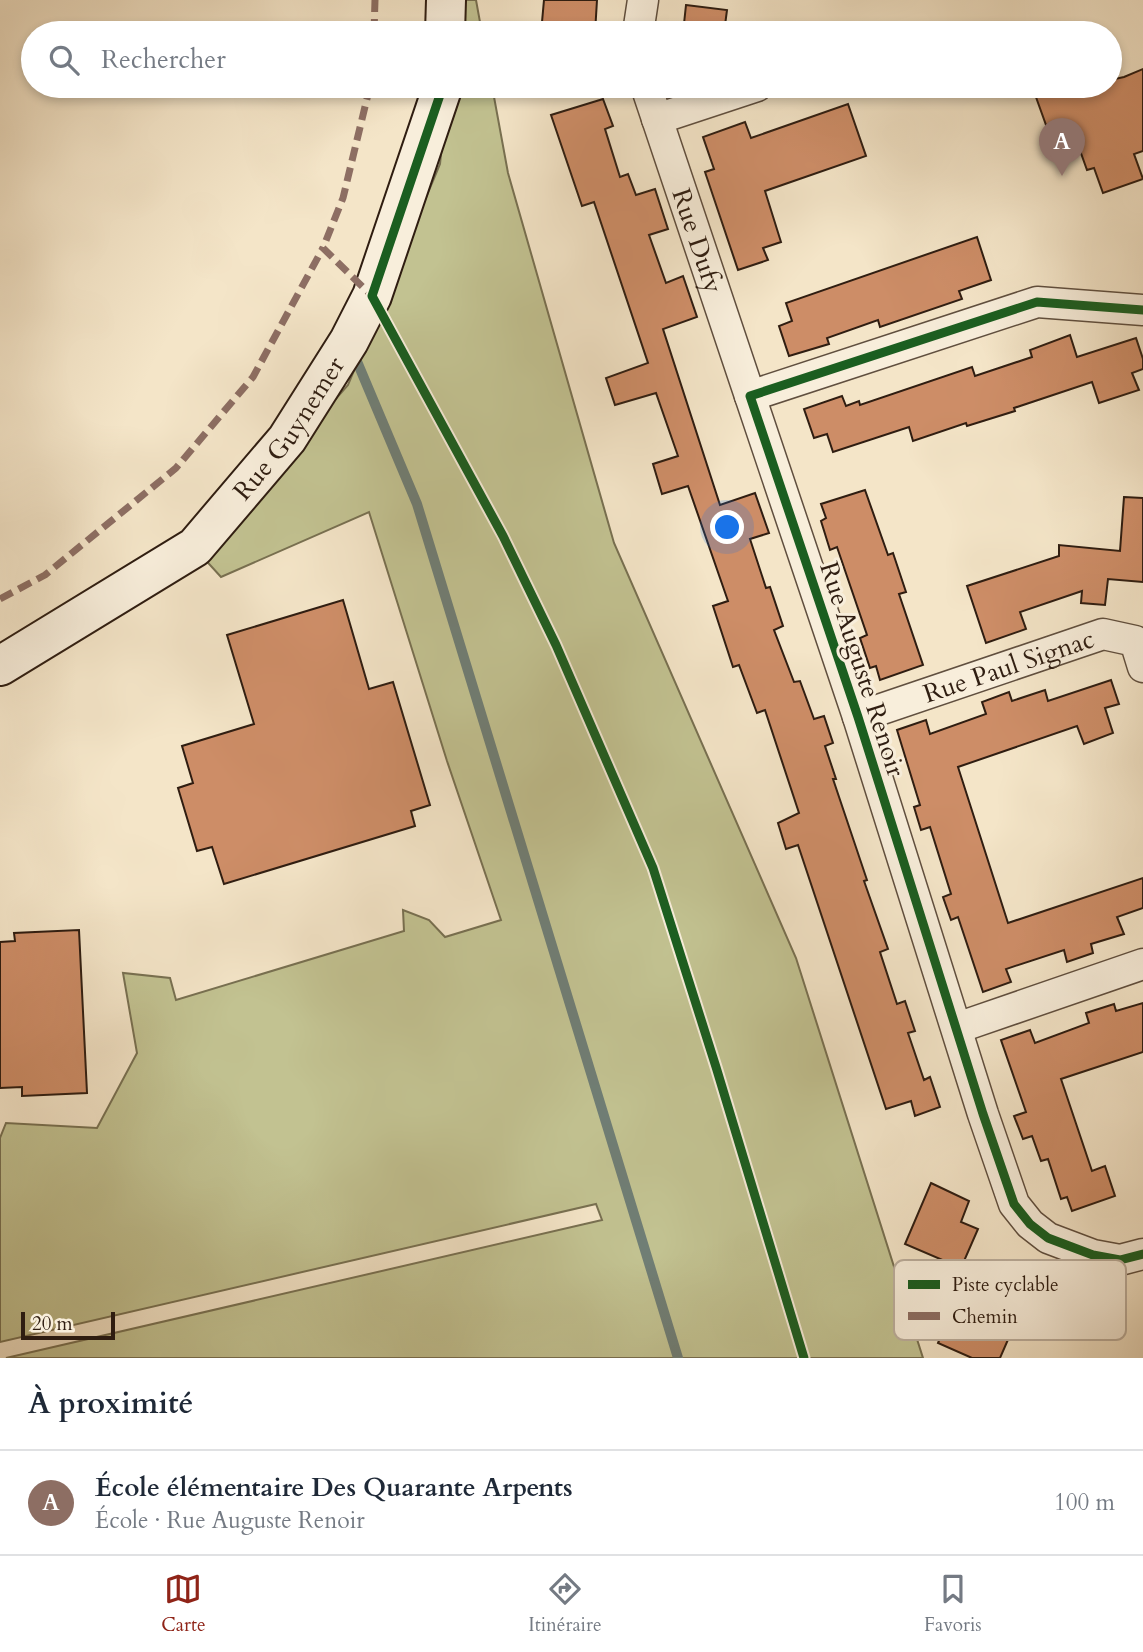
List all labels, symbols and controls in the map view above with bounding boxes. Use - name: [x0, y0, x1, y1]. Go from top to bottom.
- search box: [21, 21, 1122, 98]
- icon: search: [45, 41, 83, 79]
- text: Rechercher: [101, 42, 226, 77]
- pin: A: [1039, 118, 1085, 176]
- street label: Rue Dufy: [664, 184, 731, 298]
- street label: Rue Guynemer: [225, 350, 353, 508]
- your location: [710, 510, 744, 544]
- street label: Rue Auguste Renoir: [811, 557, 914, 781]
- street label: Rue Paul Signac: [919, 621, 1099, 712]
- legend: [894, 1260, 1126, 1340]
- text: Piste cyclable: [952, 1272, 1059, 1298]
- text: Chemin: [952, 1304, 1018, 1330]
- scale bar: [21, 1309, 116, 1341]
- text: 20 m: [32, 1311, 73, 1337]
- text: À proximité: [28, 1383, 193, 1424]
- text: École élémentaire Des Quarante Arpents: [95, 1470, 573, 1505]
- text: A: [42, 1487, 60, 1518]
- text: 100 m: [1054, 1487, 1115, 1518]
- text: École · Rue Auguste Renoir: [95, 1505, 365, 1536]
- tab: Carte: [161, 1570, 206, 1638]
- tab: Itinéraire: [528, 1570, 602, 1638]
- tab: Favoris: [924, 1570, 982, 1638]

